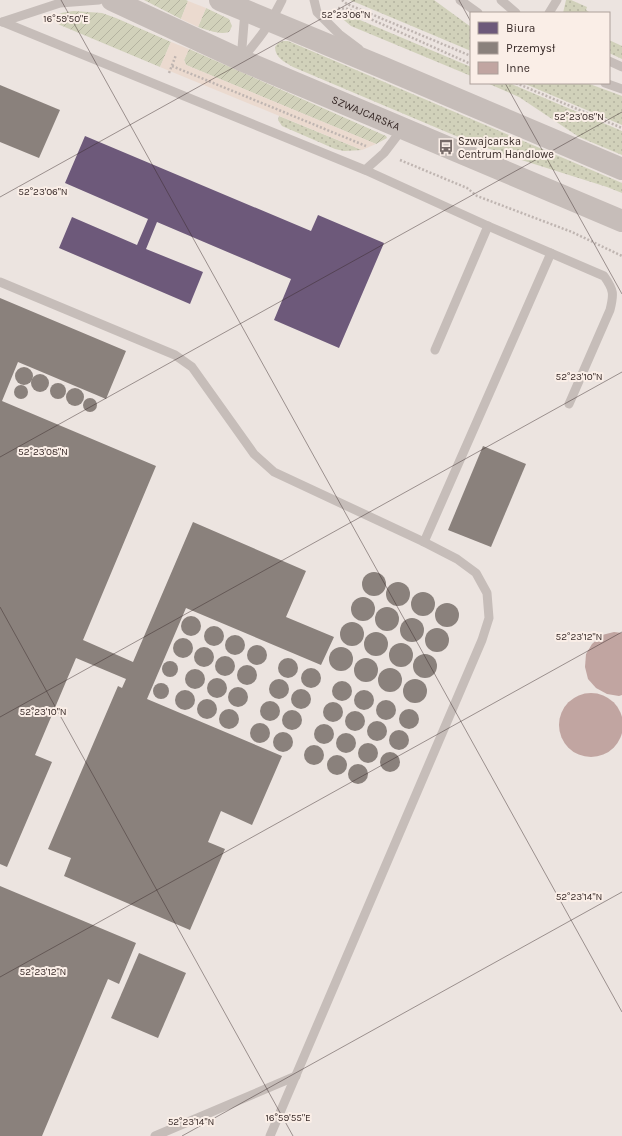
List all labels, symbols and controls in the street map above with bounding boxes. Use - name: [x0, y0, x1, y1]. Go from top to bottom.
- text: 52°23'06"N: [321, 9, 371, 21]
- legend: [470, 12, 610, 84]
- text: 16°59'50"E: [43, 13, 89, 25]
- text: Biura: [506, 21, 535, 35]
- text: Przemysł: [506, 41, 556, 55]
- text: Inne: [506, 61, 530, 75]
- street label: SZWAJCARSKA: [330, 93, 403, 134]
- text: 52°23'08"N: [554, 111, 604, 123]
- place label: Szwajcarska Centrum Handlowe: [458, 135, 554, 161]
- bus stop icon: Szwajcarska Centrum Handlowe: [437, 138, 455, 156]
- text: 52°23'06"N: [18, 186, 68, 198]
- text: 52°23'10"N: [555, 371, 603, 383]
- text: 52°23'08"N: [18, 446, 68, 458]
- text: 52°23'12"N: [556, 631, 602, 643]
- text: 52°23'10"N: [19, 706, 67, 718]
- text: 52°23'14"N: [556, 891, 602, 903]
- text: 52°23'12"N: [20, 966, 66, 978]
- text: 16°59'55"E: [265, 1112, 311, 1124]
- text: 52°23'14"N: [168, 1116, 214, 1128]

